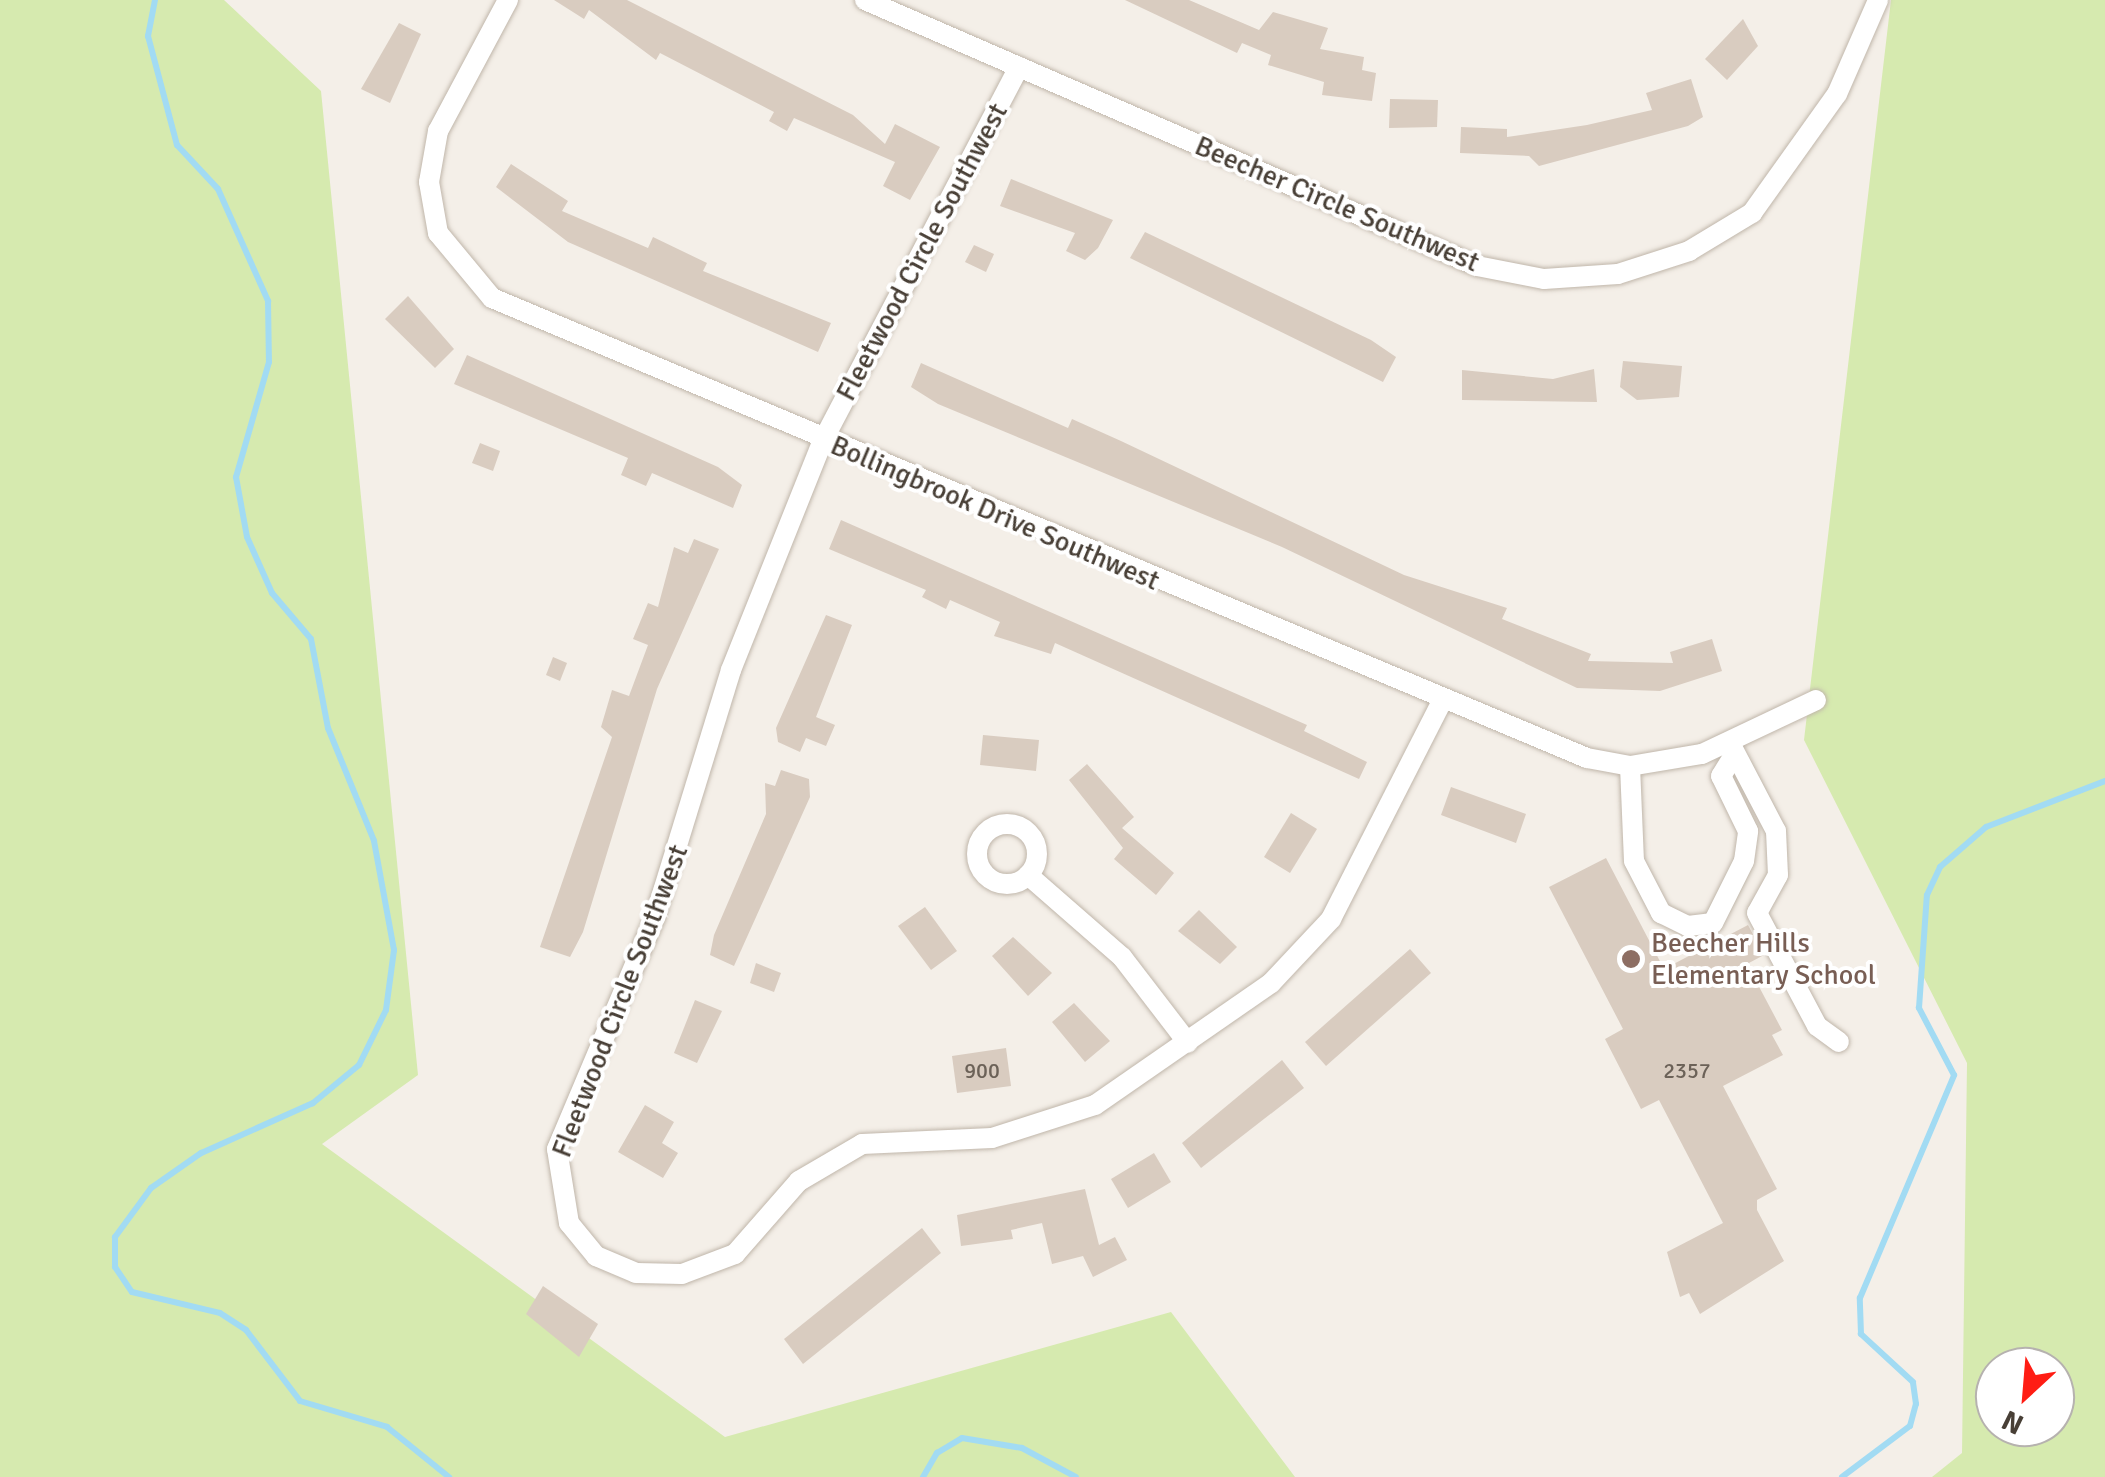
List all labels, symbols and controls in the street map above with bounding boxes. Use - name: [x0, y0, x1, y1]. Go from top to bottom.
- street label: Fleetwood Circle Southwest: [829, 98, 1015, 406]
- street label: Beecher Circle Southwest: [1190, 129, 1484, 279]
- street label: Bollingbrook Drive Southwest: [826, 428, 1164, 598]
- street label: Fleetwood Circle Southwest: [545, 840, 695, 1162]
- place label: Beecher Hills Elementary School: [1651, 926, 1876, 992]
- marker: Beecher Hills Elementary School: [1620, 948, 1642, 970]
- house number: 900: [964, 1058, 1000, 1084]
- house number: 2357: [1663, 1058, 1711, 1084]
- north arrow: [1975, 1347, 2075, 1447]
- text: N: [1997, 1403, 2029, 1442]

